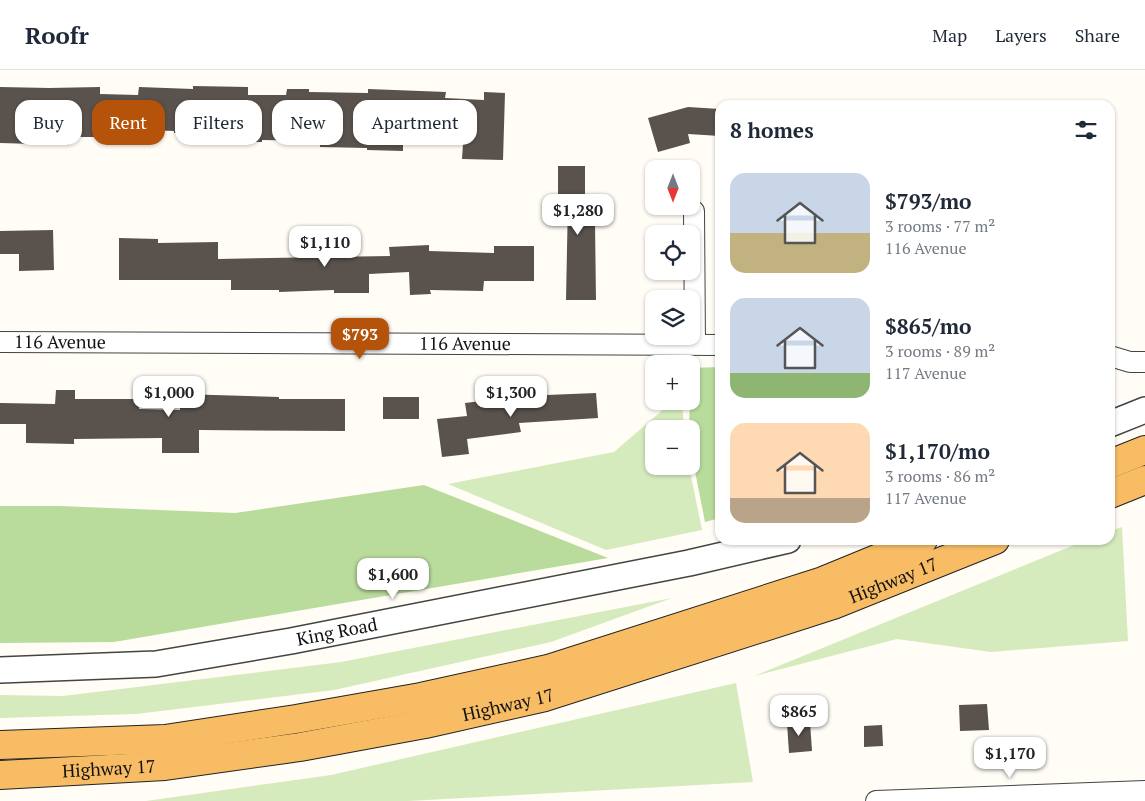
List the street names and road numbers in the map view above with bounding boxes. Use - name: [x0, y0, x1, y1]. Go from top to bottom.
- street label: 116 Avenue: [14, 329, 106, 353]
- street label: 116 Avenue: [419, 331, 511, 355]
- street label: Highway 17: [845, 551, 941, 608]
- street label: King Road: [294, 611, 379, 651]
- street label: Highway 17: [460, 682, 557, 726]
- street label: Highway 17: [61, 754, 156, 783]

